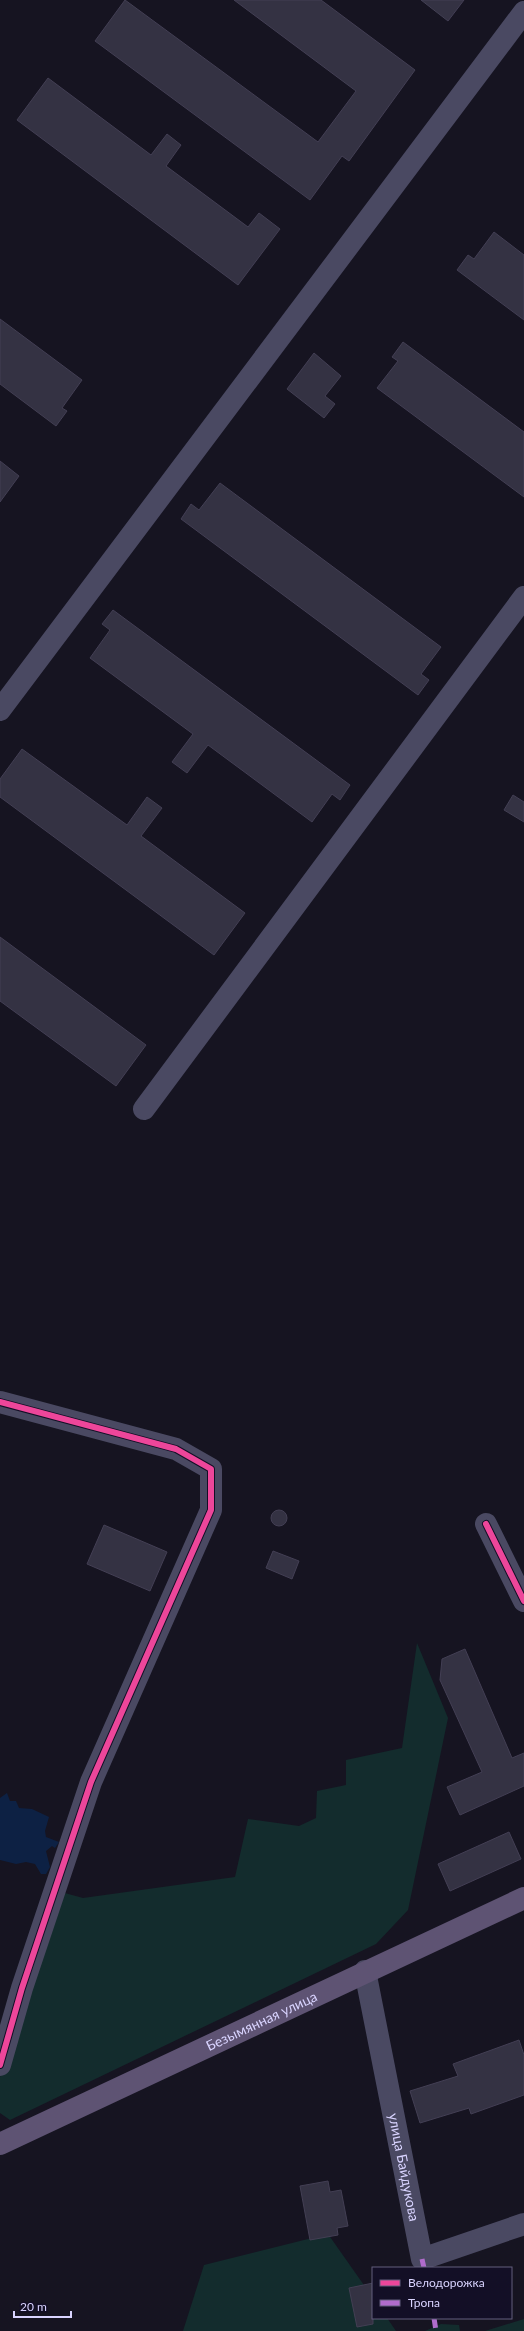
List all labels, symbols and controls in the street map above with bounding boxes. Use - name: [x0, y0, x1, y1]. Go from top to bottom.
- street label: Безымянная улица: [203, 1987, 320, 2054]
- street label: улица Байдукова: [385, 2112, 423, 2223]
- legend: [372, 2267, 512, 2319]
- text: Велодорожка: [408, 2275, 485, 2290]
- scale bar: [14, 2293, 71, 2319]
- text: Тропа: [408, 2295, 440, 2310]
- text: 20 m: [20, 2299, 47, 2314]

